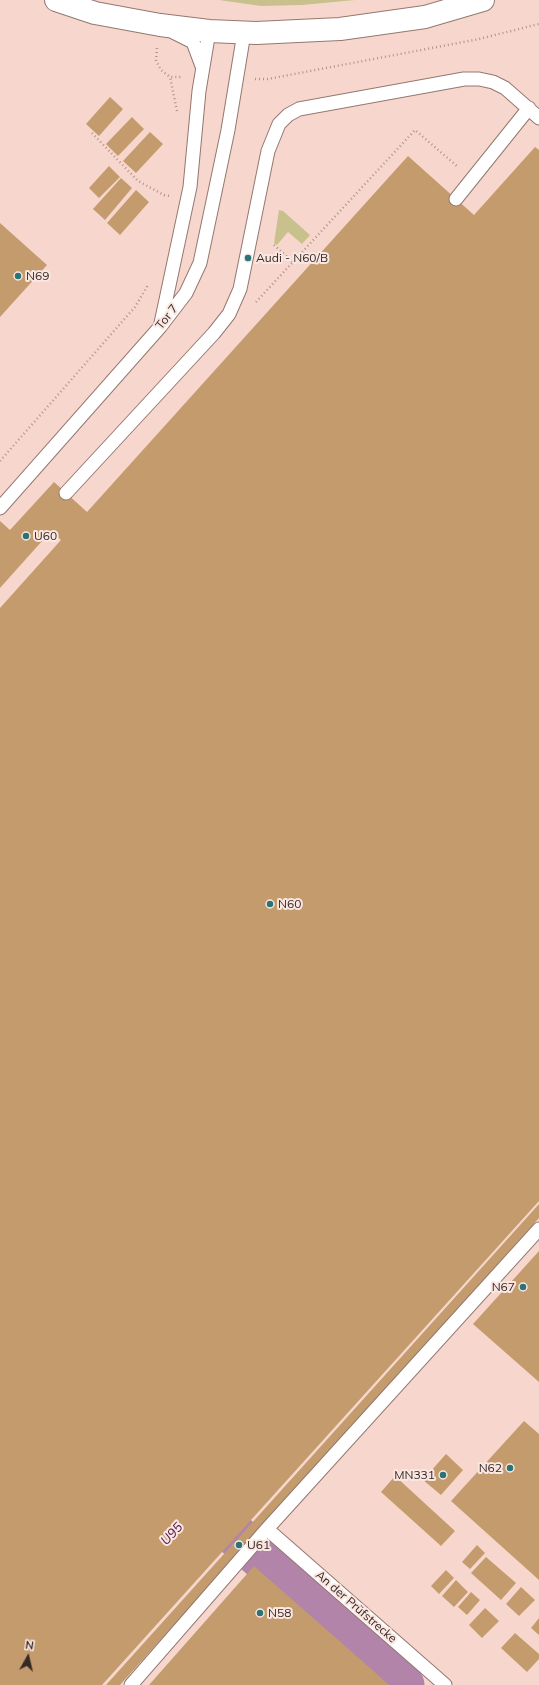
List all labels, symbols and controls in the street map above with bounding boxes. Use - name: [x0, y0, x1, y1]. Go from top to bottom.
- place label: Audi - N60/B: [256, 251, 328, 265]
- marker: Audi - N60/B: [243, 253, 253, 263]
- place label: N69: [26, 269, 49, 283]
- marker: N69: [13, 271, 23, 281]
- street label: Tor 7: [153, 302, 181, 332]
- place label: U60: [34, 529, 57, 543]
- marker: U60: [21, 531, 31, 541]
- place label: N60: [278, 897, 301, 911]
- marker: N60: [265, 899, 275, 909]
- place label: N67: [492, 1280, 515, 1294]
- marker: N67: [518, 1282, 528, 1292]
- place label: N62: [479, 1461, 502, 1475]
- marker: N62: [505, 1463, 515, 1473]
- place label: MN331: [394, 1468, 435, 1482]
- marker: MN331: [438, 1470, 448, 1480]
- water label: U95: [158, 1520, 186, 1548]
- place label: U61: [247, 1538, 270, 1552]
- marker: U61: [234, 1540, 244, 1550]
- street label: An der Prüfstrecke: [313, 1568, 399, 1646]
- place label: N58: [268, 1606, 291, 1620]
- marker: N58: [255, 1608, 265, 1618]
- north arrow: [8, 1637, 48, 1677]
- text: N: [25, 1638, 35, 1653]

